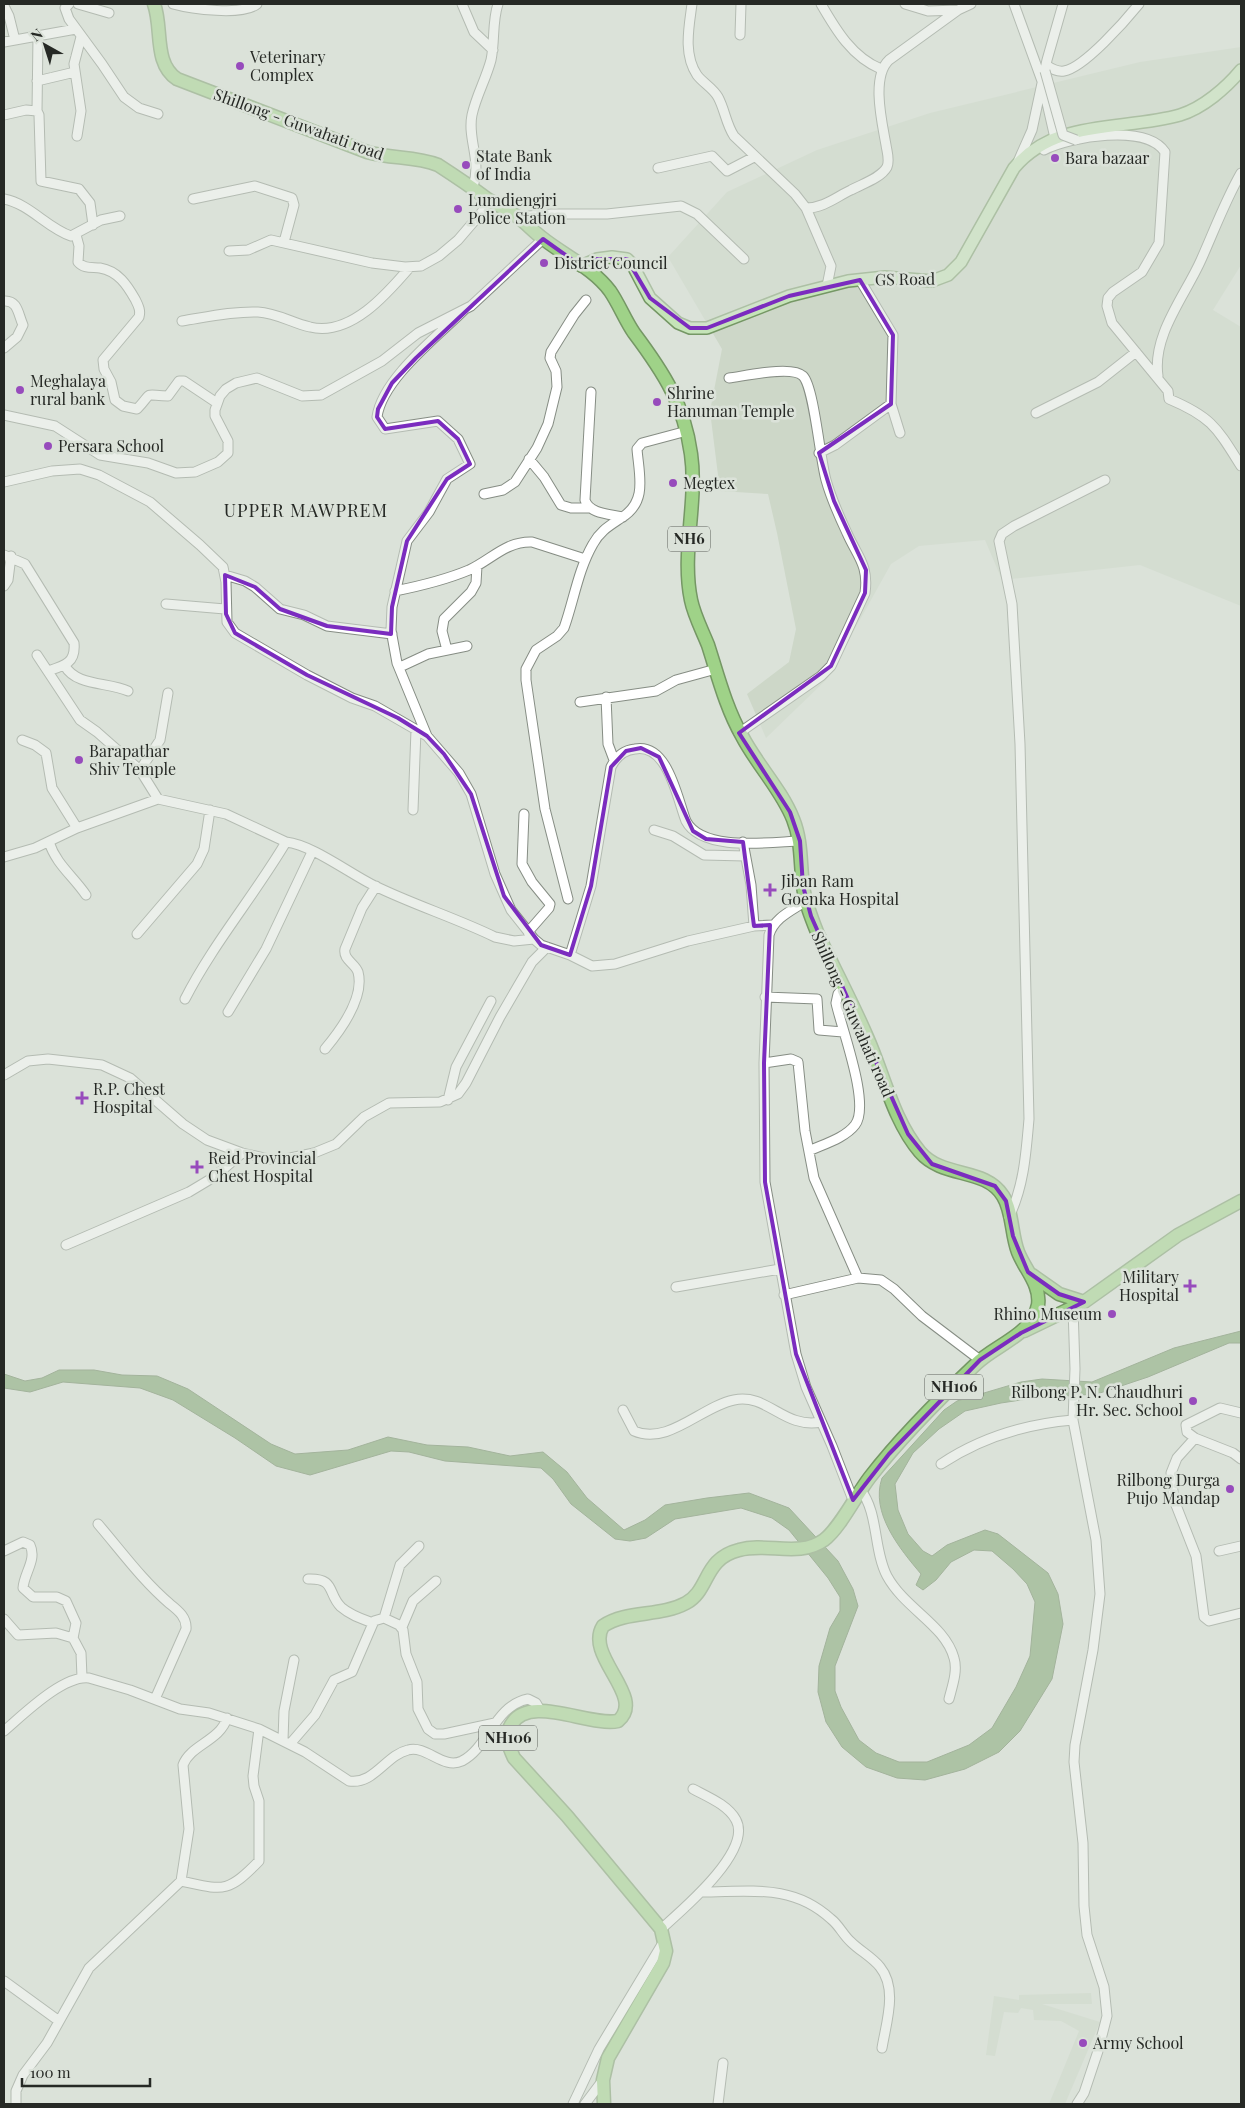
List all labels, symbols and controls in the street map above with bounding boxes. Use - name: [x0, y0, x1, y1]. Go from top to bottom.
- north arrow: [20, 20, 70, 70]
- text: N: [27, 24, 46, 45]
- place label: Veterinary Complex: [249, 46, 326, 85]
- marker: Veterinary Complex: [234, 60, 246, 72]
- street label: Shillong - Guwahati road: [211, 83, 387, 164]
- place label: State Bank of India: [476, 145, 553, 184]
- place label: Bara bazaar: [1065, 147, 1149, 168]
- marker: Bara bazaar: [1049, 152, 1061, 164]
- marker: State Bank of India: [460, 159, 472, 171]
- place label: Lumdiengjri Police Station: [468, 189, 566, 228]
- marker: Lumdiengjri Police Station: [452, 203, 464, 215]
- place label: District Council: [554, 252, 668, 273]
- marker: District Council: [538, 257, 550, 269]
- street label: GS Road: [875, 267, 935, 290]
- place label: Meghalaya rural bank: [30, 370, 106, 409]
- place label: Shrine Hanuman Temple: [667, 382, 795, 421]
- marker: Meghalaya rural bank: [14, 384, 26, 396]
- marker: Shrine Hanuman Temple: [651, 396, 663, 408]
- place label: Persara School: [58, 435, 165, 456]
- marker: Persara School: [42, 440, 54, 452]
- place label: Megtex: [683, 472, 736, 493]
- marker: Megtex: [667, 477, 679, 489]
- district label: UPPER MAWPREM: [224, 498, 388, 522]
- road number: NH6: [668, 526, 710, 552]
- place label: Barapathar Shiv Temple: [89, 740, 176, 779]
- marker: Barapathar Shiv Temple: [73, 754, 85, 766]
- place label: Jiban Ram Goenka Hospital: [780, 870, 899, 909]
- marker: Jiban Ram Goenka Hospital: [763, 883, 777, 897]
- street label: Shillong - Guwahati road: [807, 927, 900, 1100]
- place label: R.P. Chest Hospital: [93, 1078, 165, 1117]
- marker: R.P. Chest Hospital: [75, 1091, 89, 1105]
- place label: Reid Provincial Chest Hospital: [208, 1147, 317, 1186]
- marker: Reid Provincial Chest Hospital: [190, 1160, 204, 1174]
- place label: Military Hospital: [1119, 1266, 1179, 1305]
- marker: Military Hospital: [1183, 1279, 1197, 1293]
- place label: Rhino Museum: [993, 1303, 1102, 1324]
- marker: Rhino Museum: [1106, 1308, 1118, 1320]
- road number: NH106: [925, 1374, 983, 1400]
- place label: Rilbong P. N. Chaudhuri Hr. Sec. School: [1011, 1381, 1183, 1420]
- marker: Rilbong P. N. Chaudhuri Hr. Sec. School: [1187, 1395, 1199, 1407]
- place label: Rilbong Durga Pujo Mandap: [1117, 1469, 1220, 1508]
- marker: Rilbong Durga Pujo Mandap: [1224, 1483, 1236, 1495]
- road number: NH106: [479, 1726, 537, 1750]
- place label: Army School: [1092, 2032, 1184, 2053]
- marker: Army School: [1077, 2037, 1089, 2049]
- scale bar: [22, 2056, 150, 2088]
- text: 100 m: [30, 2062, 71, 2082]

